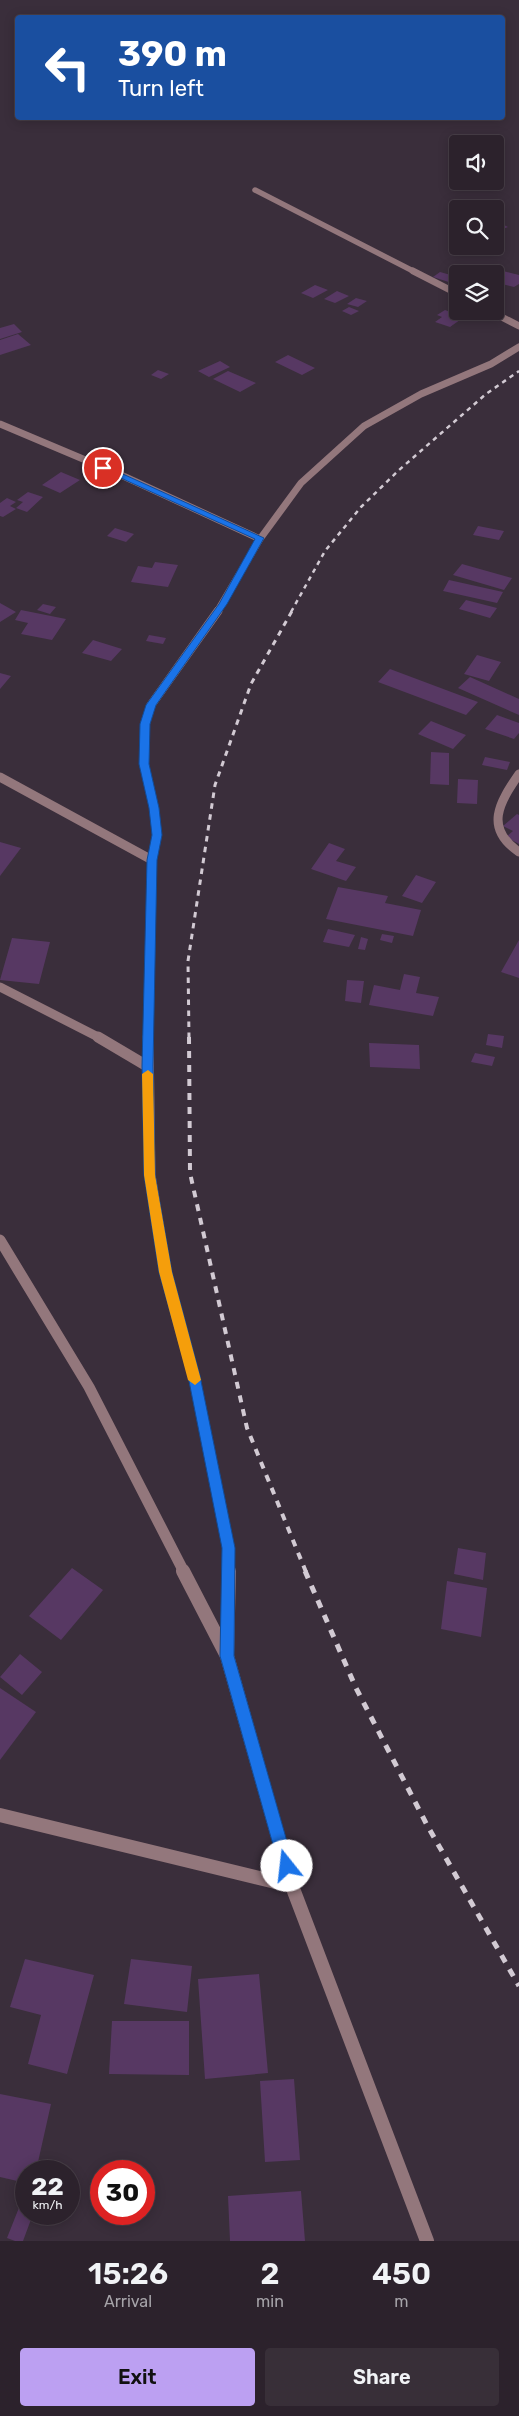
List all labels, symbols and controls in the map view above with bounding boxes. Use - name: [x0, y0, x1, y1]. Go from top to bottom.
- text: 390 m: [118, 33, 227, 75]
- icon: left: [35, 35, 100, 100]
- text: Turn left: [118, 75, 204, 102]
- map controls: [449, 135, 504, 320]
- button: sound: [449, 135, 504, 190]
- button: search: [449, 200, 504, 255]
- button: layers: [449, 265, 504, 320]
- pin: [82, 447, 124, 489]
- icon: arrive: [89, 454, 117, 482]
- position arrow: [260, 1839, 312, 1891]
- speed limit sign: 30: [90, 2160, 155, 2225]
- text: 22: [31, 2172, 64, 2201]
- text: km/h: [33, 2198, 62, 2212]
- text: 15:26: [88, 2256, 168, 2292]
- text: 2: [260, 2256, 279, 2292]
- text: 450: [372, 2256, 431, 2292]
- text: Arrival: [104, 2292, 152, 2311]
- text: min: [256, 2292, 284, 2311]
- text: m: [394, 2292, 409, 2311]
- button: Exit: [20, 2348, 255, 2406]
- button: Share: [265, 2348, 499, 2406]

